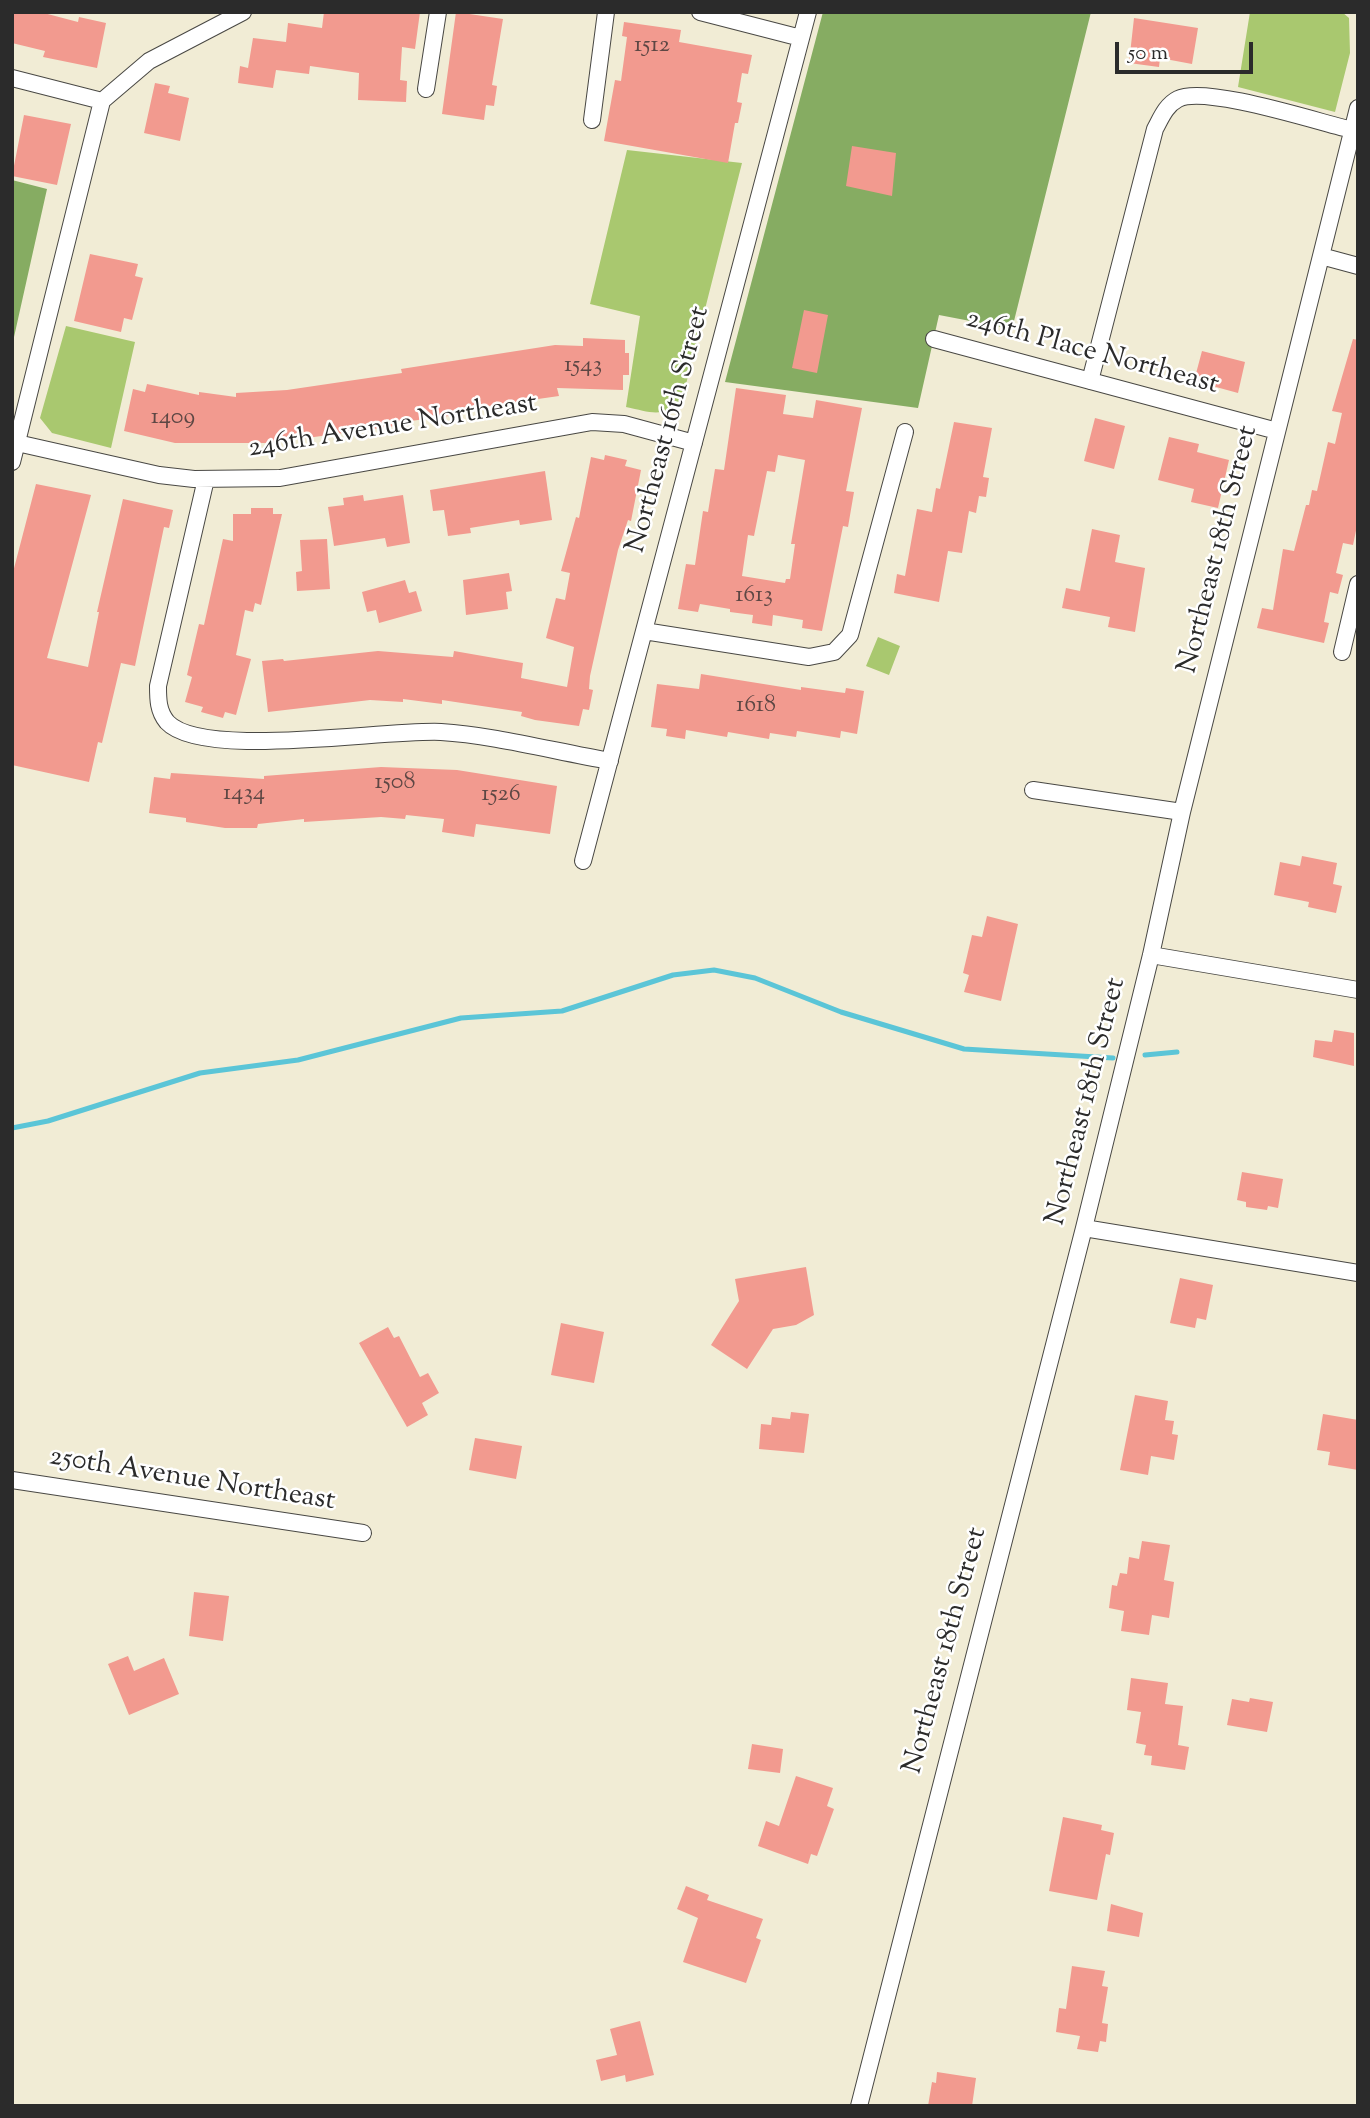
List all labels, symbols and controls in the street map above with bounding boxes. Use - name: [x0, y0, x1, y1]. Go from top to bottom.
- scale bar: [1118, 28, 1256, 72]
- house number: 1512: [634, 33, 670, 61]
- text: 50 m: [1128, 39, 1168, 69]
- street label: Northeast 16th Street: [621, 303, 719, 557]
- street label: 246th Place Northeast: [962, 304, 1222, 404]
- house number: 1543: [564, 353, 602, 381]
- street label: 246th Avenue Northeast: [246, 389, 540, 467]
- house number: 1409: [151, 405, 195, 433]
- street label: Northeast 18th Street: [1173, 423, 1267, 677]
- house number: 1613: [735, 583, 773, 611]
- house number: 1618: [736, 693, 776, 721]
- house number: 1508: [374, 770, 416, 798]
- house number: 1434: [223, 781, 265, 809]
- house number: 1526: [481, 782, 521, 810]
- street label: Northeast 18th Street: [1041, 975, 1135, 1229]
- street label: 250th Avenue Northeast: [47, 1442, 337, 1520]
- street label: Northeast 18th Street: [898, 1524, 996, 1778]

